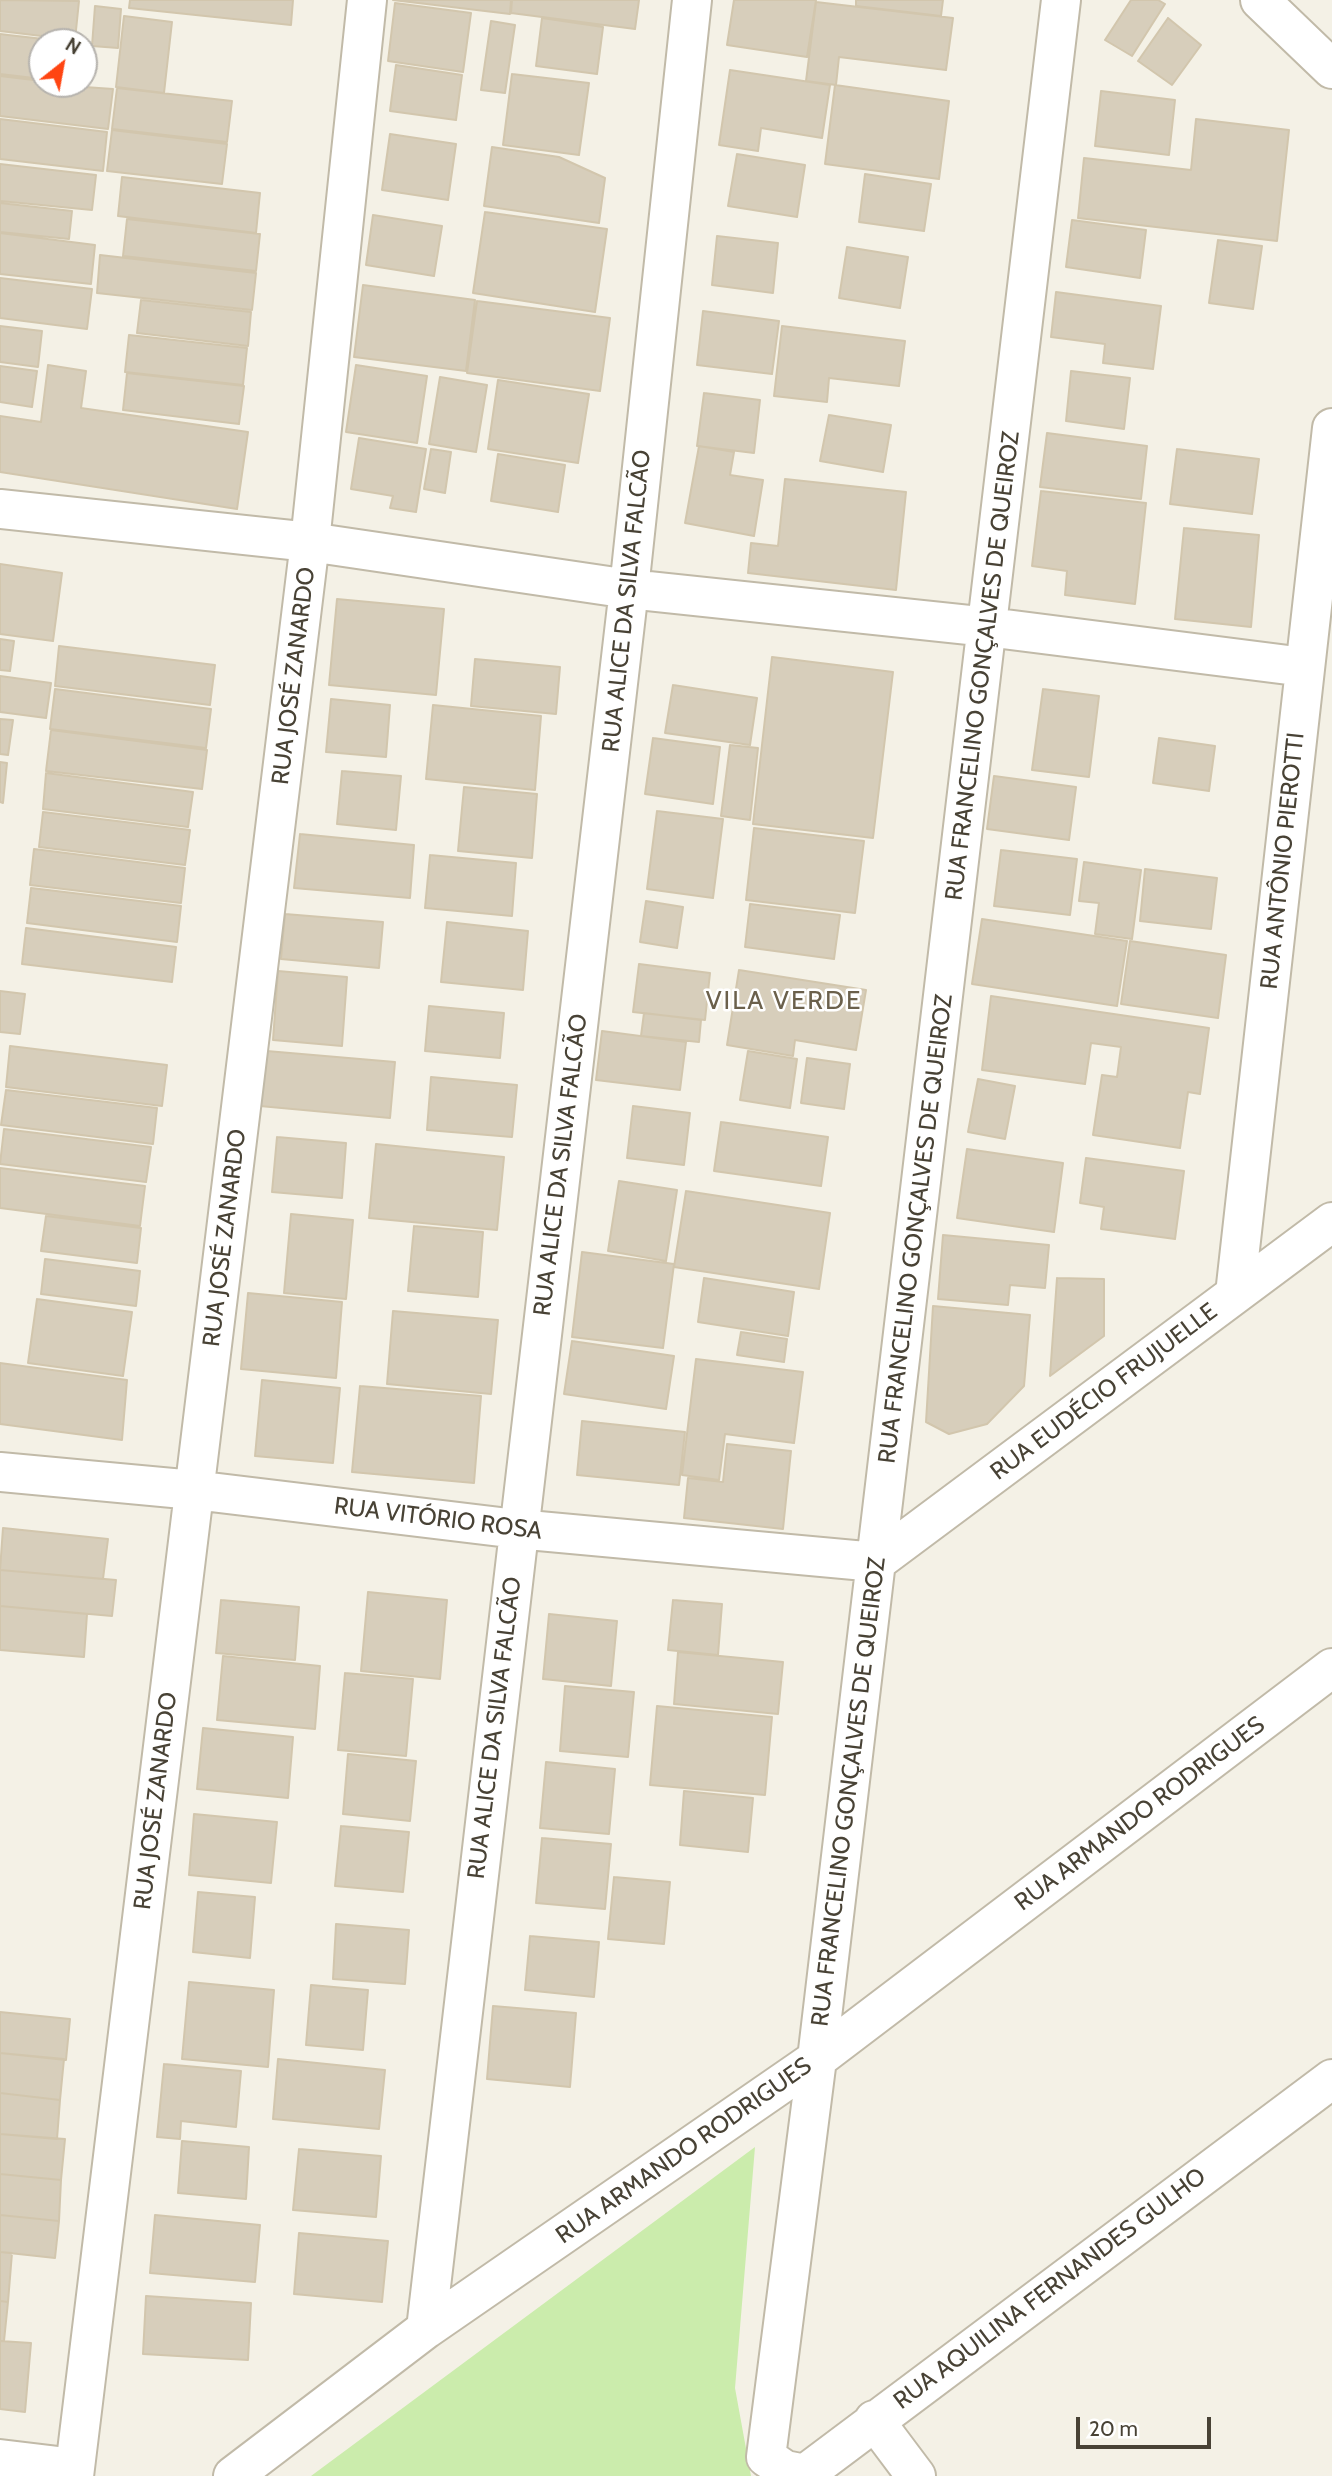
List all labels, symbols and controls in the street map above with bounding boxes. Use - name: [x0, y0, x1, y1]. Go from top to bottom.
- north arrow: [28, 28, 98, 98]
- text: N: [61, 33, 85, 60]
- street label: RUA FRANCELINO GONÇALVES DE QUEIROZ: [940, 430, 1026, 902]
- street label: RUA ALICE DA SILVA FALCÃO: [597, 448, 657, 754]
- street label: RUA JOSÉ ZANARDO: [266, 566, 322, 786]
- street label: RUA ANTÔNIO PIEROTTI: [1255, 731, 1311, 991]
- district label: VILA VERDE: [707, 985, 861, 1017]
- street label: RUA FRANCELINO GONÇALVES DE QUEIROZ: [873, 993, 959, 1465]
- street label: RUA ALICE DA SILVA FALCÃO: [528, 1012, 594, 1318]
- street label: RUA JOSÉ ZANARDO: [197, 1128, 253, 1348]
- street label: RUA EUDÉCIO FRUJUELLE: [985, 1297, 1223, 1487]
- street label: RUA VITÓRIO ROSA: [332, 1492, 544, 1546]
- street label: RUA FRANCELINO GONÇALVES DE QUEIROZ: [806, 1556, 892, 2028]
- street label: RUA ALICE DA SILVA FALCÃO: [462, 1575, 528, 1881]
- street label: RUA JOSÉ ZANARDO: [128, 1691, 184, 1911]
- street label: RUA ARMANDO RODRIGUES: [1009, 1711, 1271, 1917]
- street label: RUA ARMANDO RODRIGUES: [551, 2052, 817, 2250]
- street label: RUA AQUILINA FERNANDES GULHO: [888, 2162, 1212, 2416]
- scale bar: [1080, 2402, 1215, 2446]
- text: 20 m: [1089, 2416, 1138, 2441]

